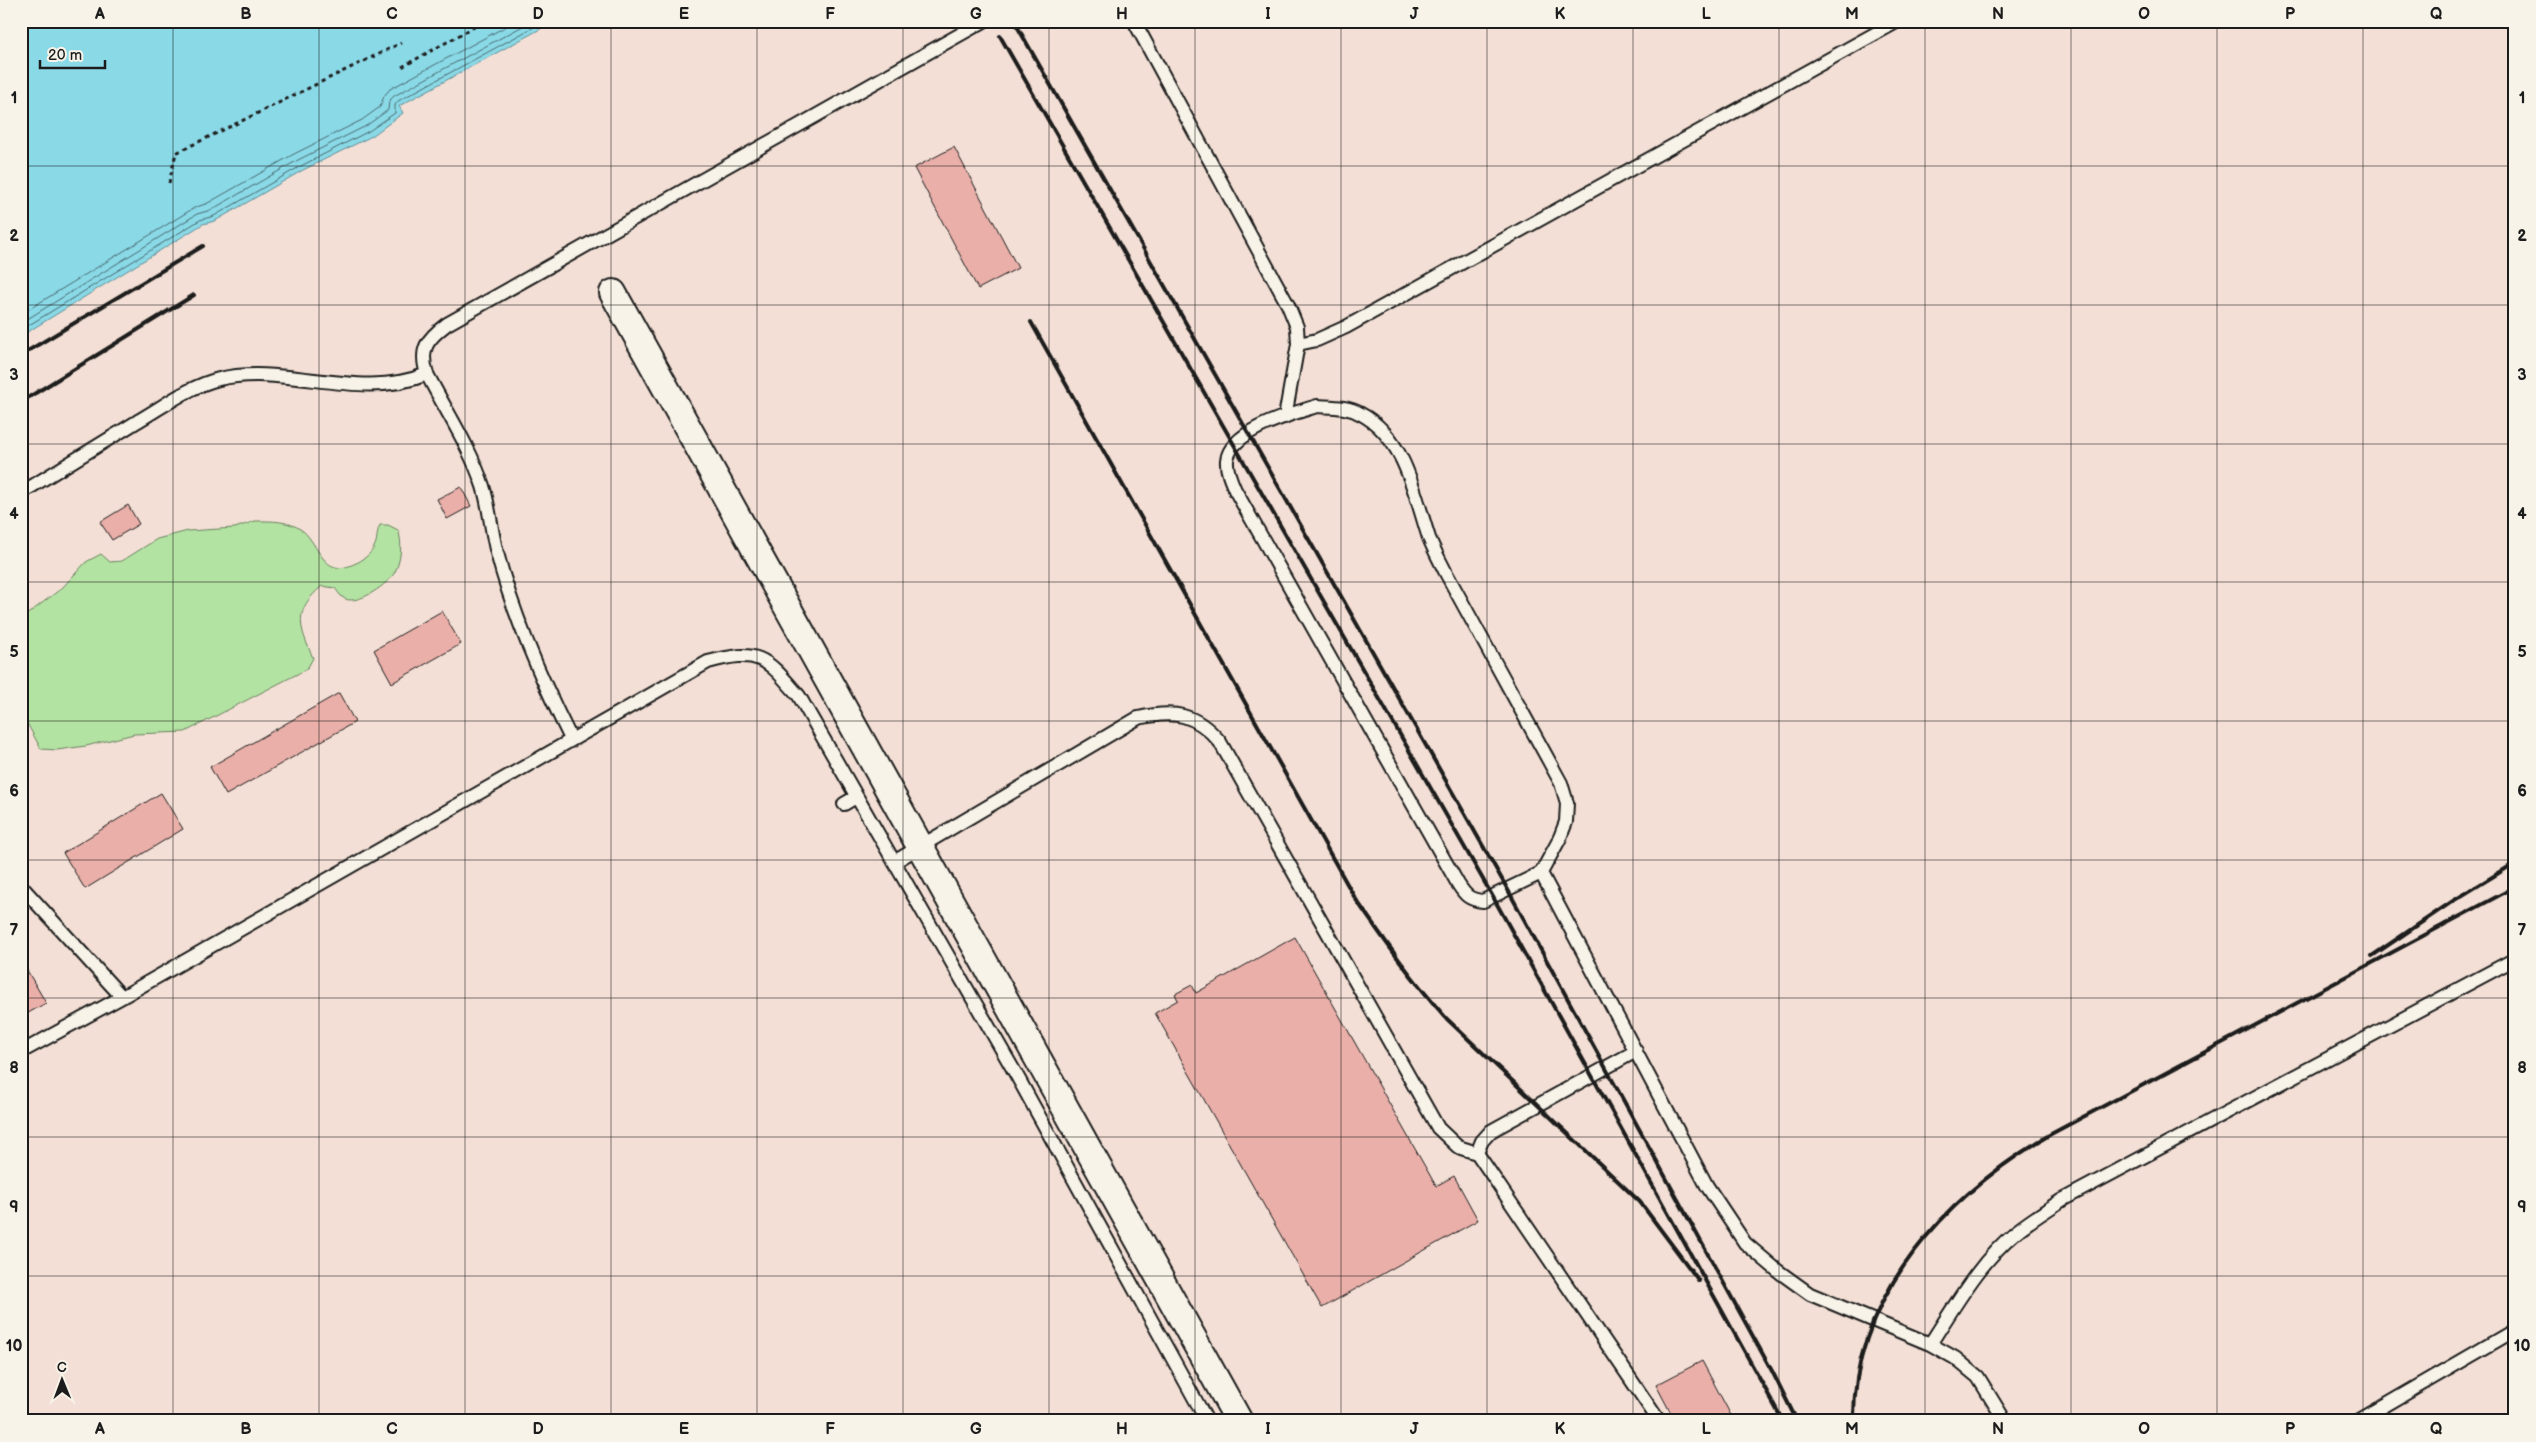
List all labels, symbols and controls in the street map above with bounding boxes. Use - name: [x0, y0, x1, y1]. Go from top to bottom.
- text: A: [94, 5, 105, 24]
- text: B: [240, 5, 252, 24]
- text: C: [386, 5, 398, 24]
- text: D: [532, 5, 544, 24]
- text: E: [679, 5, 689, 24]
- text: F: [825, 5, 835, 24]
- text: G: [970, 5, 982, 24]
- text: H: [1116, 5, 1128, 24]
- text: I: [1265, 5, 1271, 24]
- text: J: [1410, 5, 1419, 24]
- text: K: [1555, 5, 1566, 24]
- text: L: [1701, 5, 1711, 24]
- text: M: [1845, 5, 1859, 24]
- text: N: [1992, 5, 2004, 24]
- text: O: [2138, 5, 2150, 24]
- text: P: [2285, 5, 2295, 24]
- text: Q: [2430, 5, 2442, 24]
- scale bar: [40, 38, 105, 70]
- text: 20 m: [48, 46, 82, 65]
- text: 1: [11, 89, 17, 108]
- text: 1: [2519, 89, 2525, 108]
- text: 2: [9, 227, 19, 246]
- text: 2: [2517, 227, 2527, 246]
- text: 3: [9, 366, 19, 385]
- text: 3: [2517, 366, 2527, 385]
- text: 4: [9, 505, 19, 524]
- text: 4: [2517, 505, 2527, 524]
- text: 5: [9, 643, 19, 662]
- text: 5: [2517, 643, 2527, 662]
- text: 6: [9, 782, 19, 801]
- text: 6: [2517, 782, 2527, 801]
- text: 7: [10, 921, 19, 940]
- text: 7: [2518, 921, 2527, 940]
- text: 8: [9, 1059, 19, 1078]
- text: 8: [2517, 1059, 2527, 1078]
- text: 9: [9, 1198, 19, 1217]
- text: 9: [2517, 1198, 2527, 1217]
- text: 10: [6, 1337, 22, 1356]
- text: 10: [2514, 1337, 2530, 1356]
- north arrow: [38, 1354, 88, 1404]
- text: С: [57, 1359, 67, 1376]
- text: A: [94, 1420, 105, 1439]
- text: B: [240, 1420, 252, 1439]
- text: C: [386, 1420, 398, 1439]
- text: D: [532, 1420, 544, 1439]
- text: E: [679, 1420, 689, 1439]
- text: F: [825, 1420, 835, 1439]
- text: G: [970, 1420, 982, 1439]
- text: H: [1116, 1420, 1128, 1439]
- text: I: [1265, 1420, 1271, 1439]
- text: J: [1410, 1420, 1419, 1439]
- text: K: [1555, 1420, 1566, 1439]
- text: L: [1701, 1420, 1711, 1439]
- text: M: [1845, 1420, 1859, 1439]
- text: N: [1992, 1420, 2004, 1439]
- text: O: [2138, 1420, 2150, 1439]
- text: P: [2285, 1420, 2295, 1439]
- text: Q: [2430, 1420, 2442, 1439]

